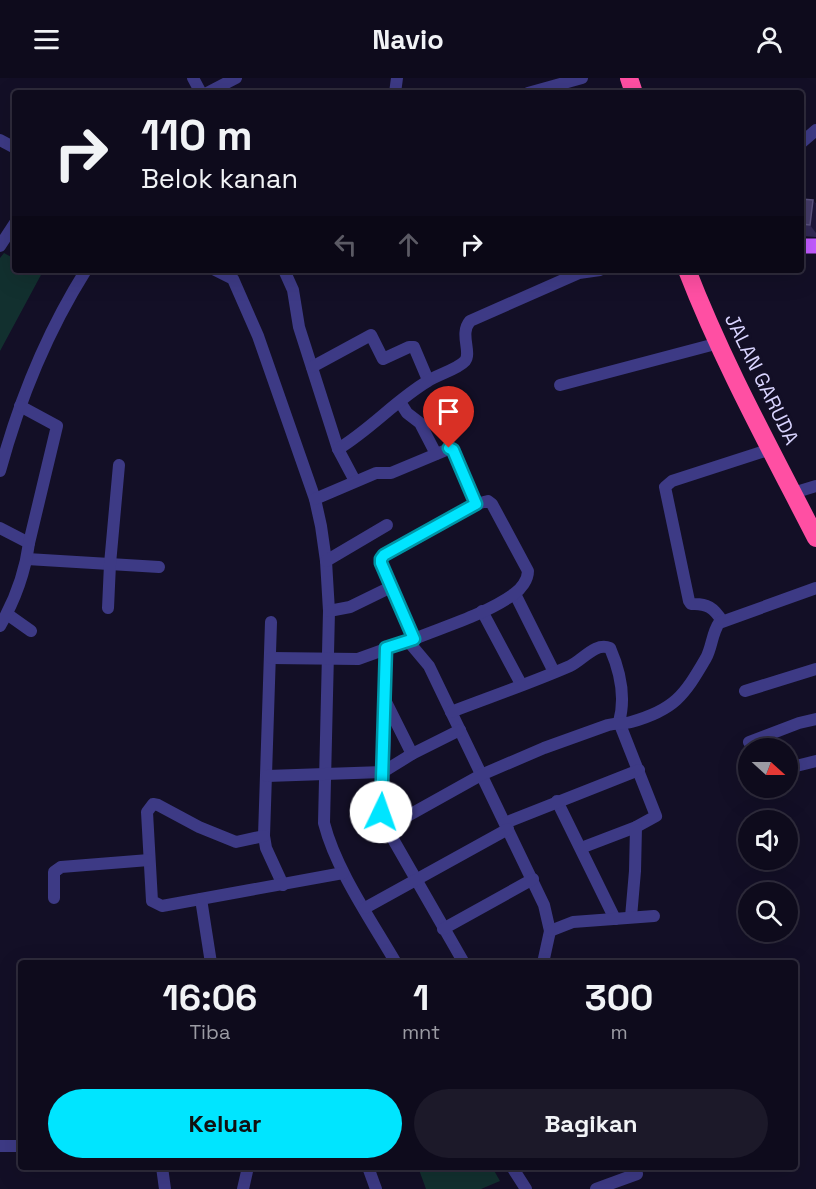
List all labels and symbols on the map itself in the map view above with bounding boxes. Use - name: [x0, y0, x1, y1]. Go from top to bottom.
- street label: JALAN GARUDA: [719, 309, 805, 449]
- pin: [423, 386, 474, 448]
- north arrow: [738, 738, 798, 798]
- position arrow: [349, 780, 413, 844]

